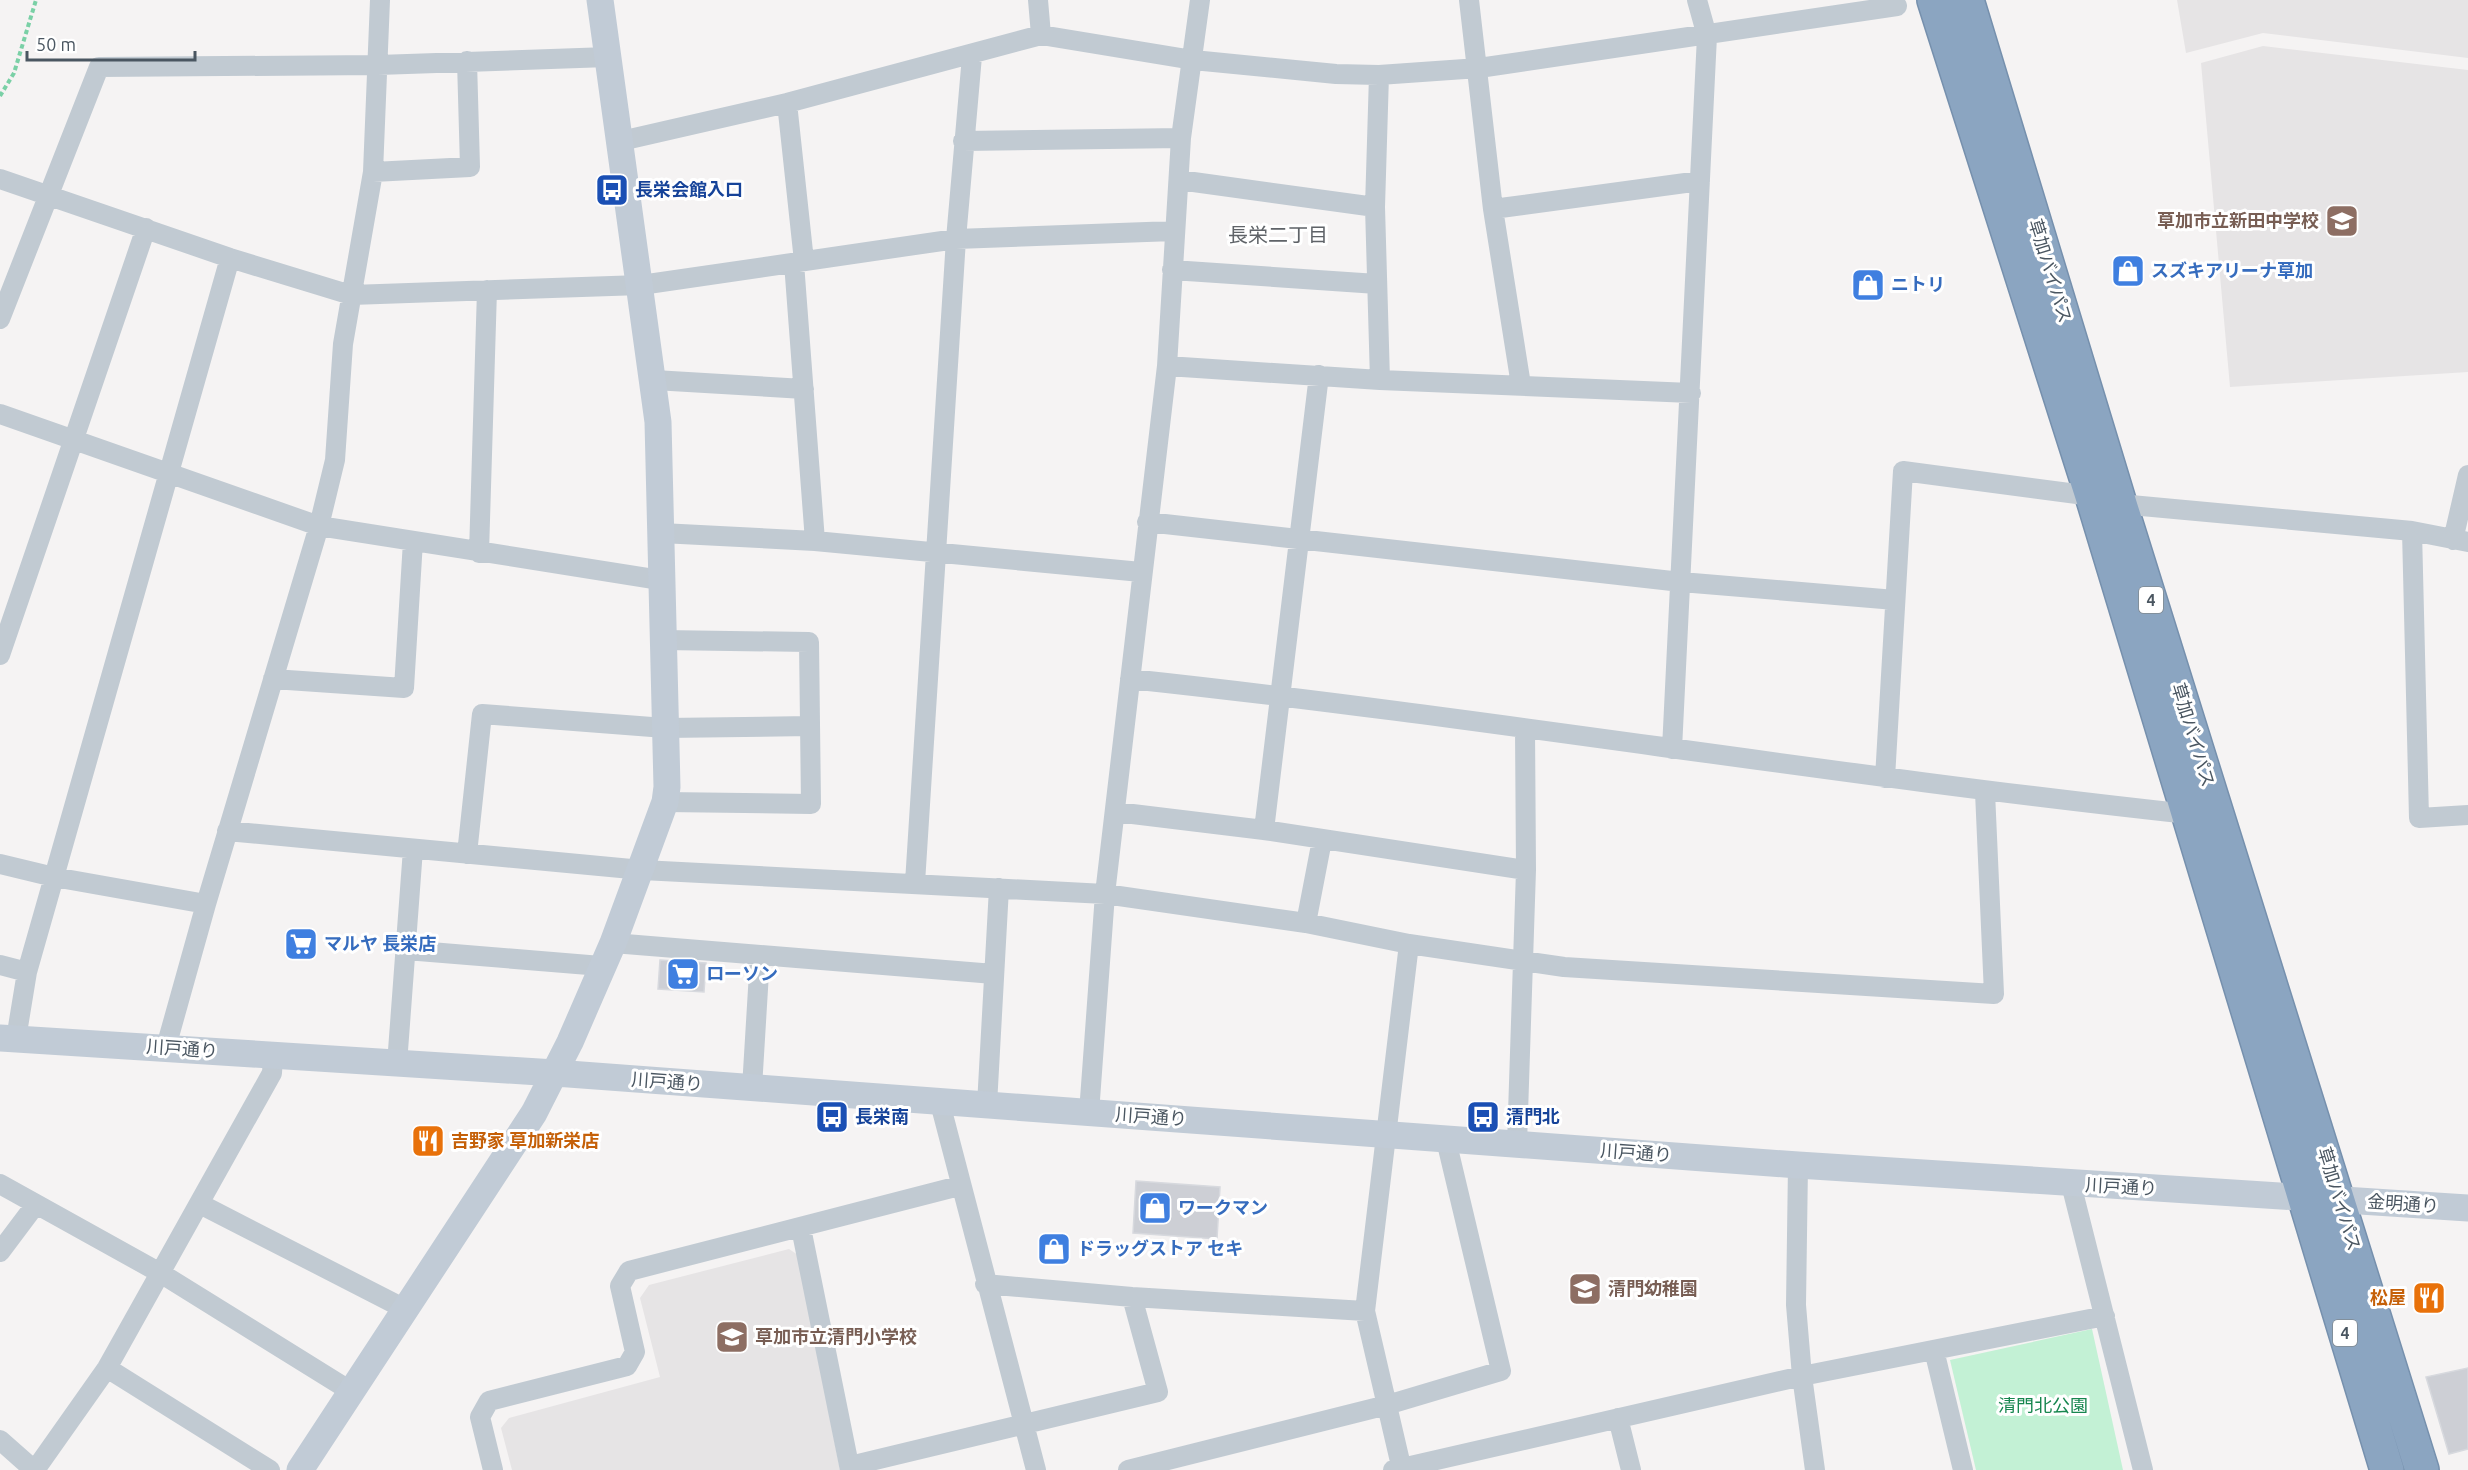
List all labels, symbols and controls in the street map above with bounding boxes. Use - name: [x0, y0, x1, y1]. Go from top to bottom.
- scale bar: [27, 24, 195, 62]
- text: 50 m: [36, 34, 76, 54]
- bus stop icon: 長栄会館入口: [594, 172, 630, 208]
- place label: 長栄会館入口: [635, 179, 743, 199]
- school or university icon: 草加市立新田中学校: [2324, 203, 2360, 239]
- place label: 草加市立新田中学校: [2157, 210, 2319, 230]
- street label: 草加バイパス: [2026, 216, 2076, 325]
- district label: 長栄二丁目: [1228, 223, 1328, 246]
- shop icon: スズキアリーナ草加: [2110, 253, 2146, 289]
- place label: スズキアリーナ草加: [2151, 260, 2313, 280]
- shop icon: ニトリ: [1850, 267, 1886, 303]
- place label: ニトリ: [1891, 274, 1945, 294]
- road number: 4: [2139, 587, 2163, 613]
- street label: 草加バイパス: [2169, 680, 2219, 789]
- supermarket icon: マルヤ 長栄店: [283, 926, 319, 962]
- place label: マルヤ 長栄店: [324, 933, 436, 953]
- supermarket icon: ローソン: [665, 956, 701, 992]
- place label: ローソン: [706, 963, 778, 983]
- street label: 川戸通り: [145, 1036, 219, 1060]
- street label: 川戸通り: [630, 1069, 704, 1093]
- bus stop icon: 長栄南: [814, 1099, 850, 1135]
- bus stop icon: 清門北: [1465, 1099, 1501, 1135]
- street label: 川戸通り: [1114, 1104, 1188, 1128]
- place label: 長栄南: [855, 1106, 909, 1126]
- place label: 清門北: [1506, 1106, 1560, 1126]
- restaurant icon: 吉野家 草加新栄店: [410, 1123, 446, 1159]
- place label: 吉野家 草加新栄店: [451, 1130, 599, 1150]
- street label: 川戸通り: [1599, 1140, 1673, 1164]
- street label: 草加バイパス: [2315, 1144, 2365, 1253]
- street label: 川戸通り: [2085, 1174, 2158, 1198]
- shop icon: ワークマン: [1137, 1190, 1173, 1226]
- street label: 金明通り: [2366, 1191, 2440, 1215]
- place label: ワークマン: [1178, 1197, 1268, 1217]
- shop icon: ドラッグストア セキ: [1036, 1231, 1072, 1267]
- place label: ドラッグストア セキ: [1077, 1238, 1243, 1258]
- school or university icon: 清門幼稚園: [1567, 1271, 1603, 1307]
- place label: 清門幼稚園: [1608, 1278, 1698, 1298]
- restaurant icon: 松屋: [2411, 1280, 2447, 1316]
- place label: 松屋: [2370, 1287, 2406, 1307]
- school or university icon: 草加市立清門小学校: [714, 1319, 750, 1355]
- road number: 4: [2333, 1320, 2357, 1346]
- place label: 草加市立清門小学校: [755, 1326, 917, 1346]
- park label: 清門北公園: [1998, 1395, 2088, 1415]

